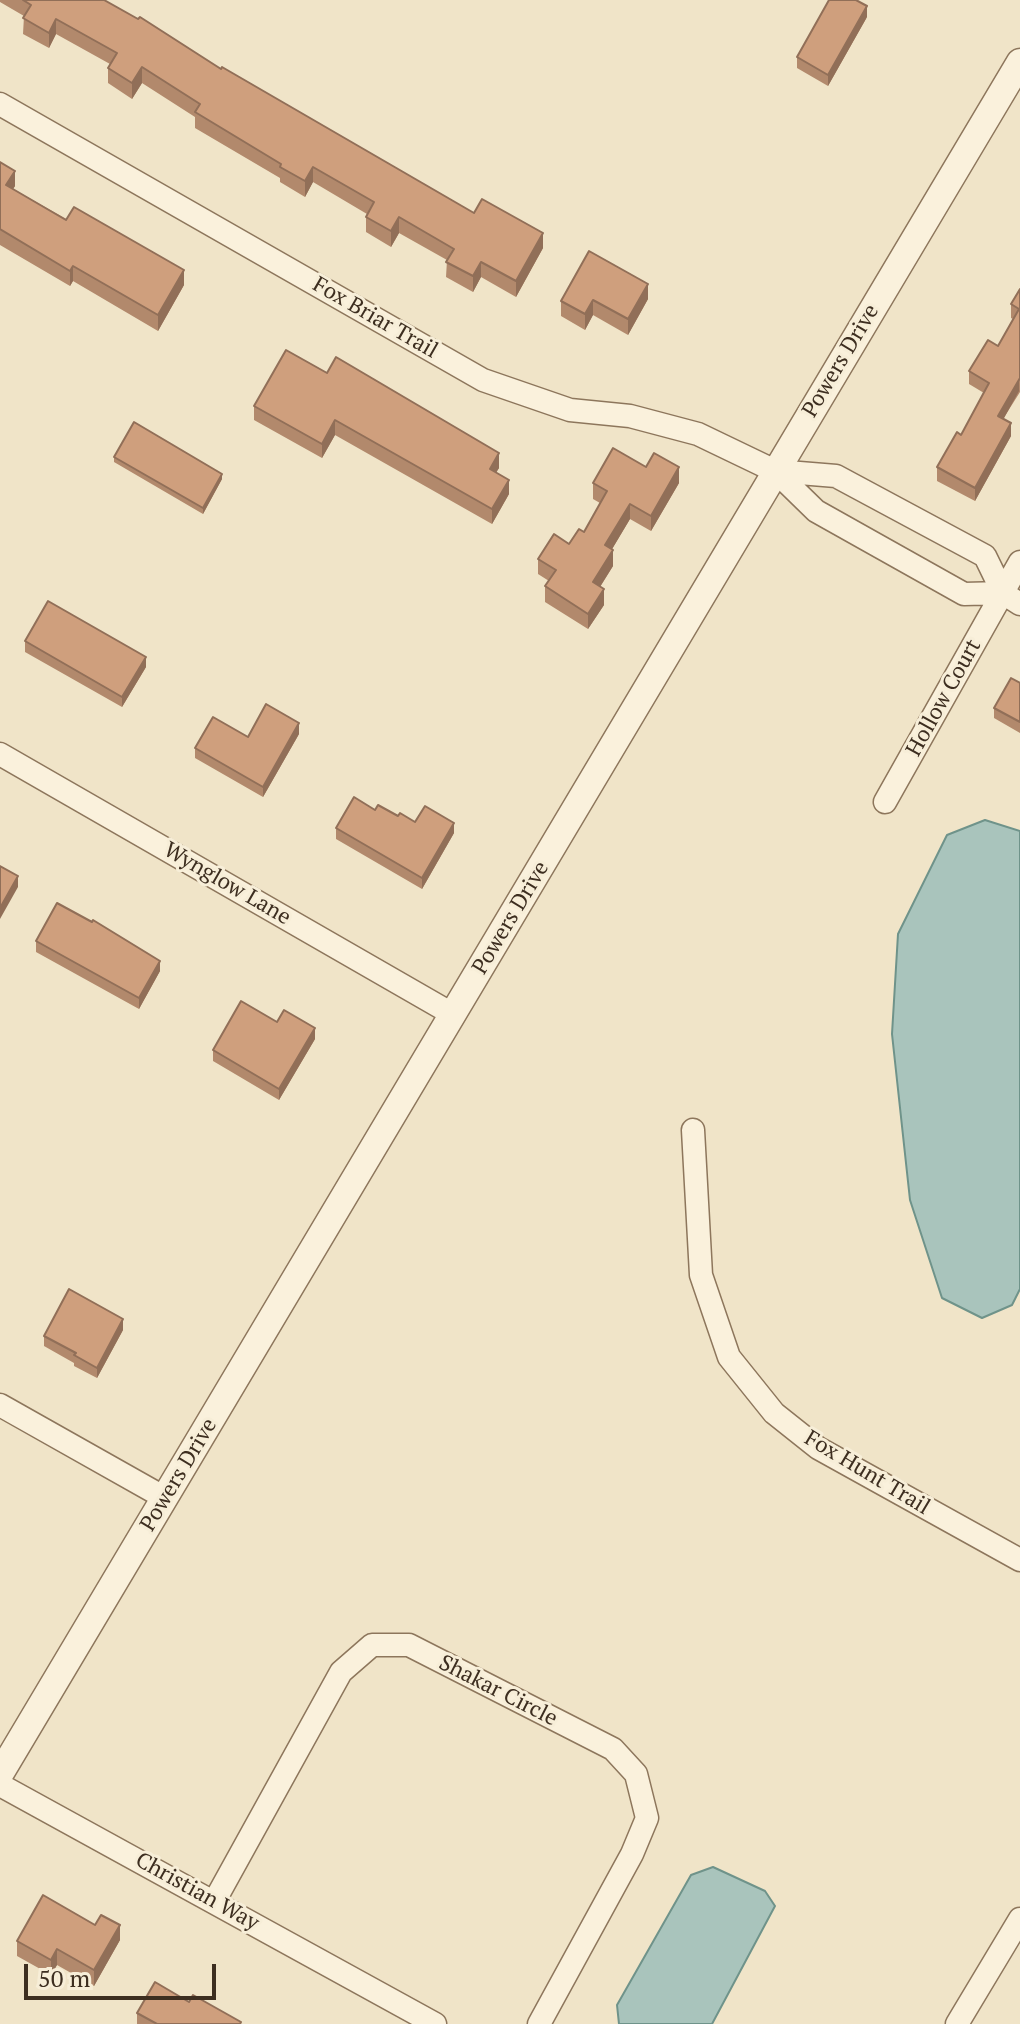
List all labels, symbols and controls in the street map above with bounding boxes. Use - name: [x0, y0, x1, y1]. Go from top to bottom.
- street label: Fox Briar Trail: [308, 272, 442, 364]
- street label: Powers Drive: [797, 300, 885, 422]
- street label: Hollow Court: [901, 635, 987, 761]
- street label: Wynglow Lane: [159, 837, 295, 931]
- street label: Powers Drive: [467, 857, 555, 979]
- street label: Powers Drive: [135, 1414, 223, 1536]
- street label: Fox Hunt Trail: [800, 1425, 934, 1521]
- street label: Shakar Circle: [434, 1650, 562, 1732]
- street label: Christian Way: [131, 1847, 263, 1937]
- scale bar: [28, 1948, 220, 1998]
- text: 50 m: [38, 1962, 90, 1994]

